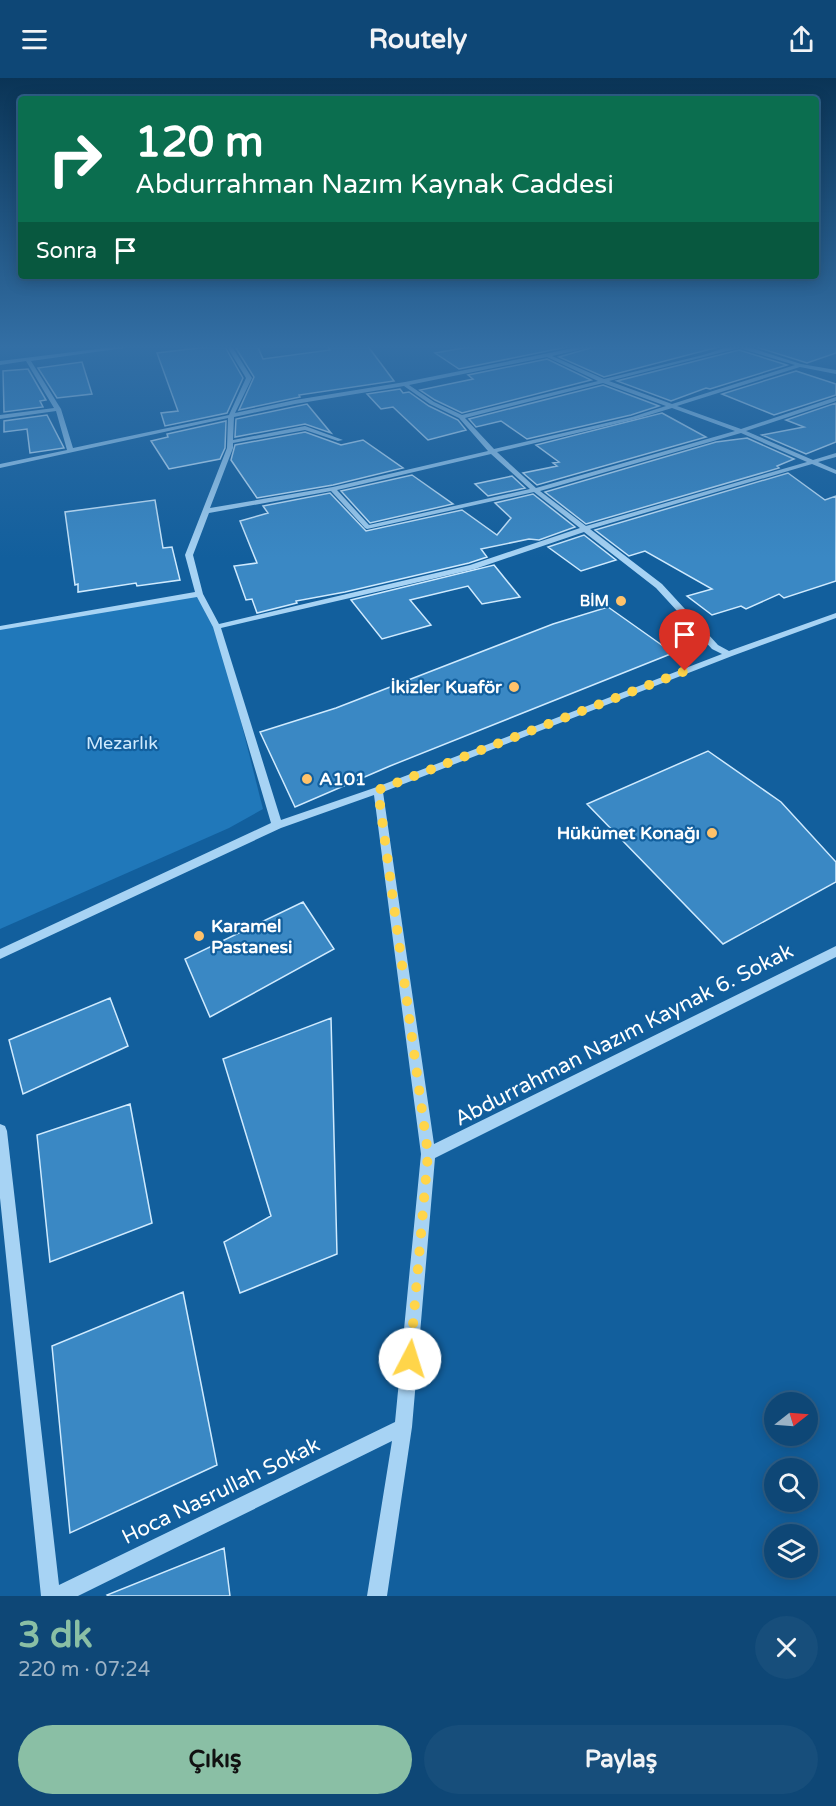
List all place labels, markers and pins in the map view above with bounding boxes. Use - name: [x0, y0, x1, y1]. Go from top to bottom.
- place label: BİM: [580, 592, 609, 610]
- marker: BİM: [614, 594, 628, 608]
- pin: [659, 609, 710, 671]
- place label: İkizler Kuaför: [390, 676, 503, 698]
- marker: İkizler Kuaför: [507, 680, 521, 694]
- place label: A101: [319, 768, 366, 790]
- marker: A101: [300, 772, 314, 786]
- place label: Hükümet Konağı: [557, 822, 700, 844]
- marker: Hükümet Konağı: [705, 826, 719, 840]
- place label: Karamel Pastanesi: [211, 915, 293, 958]
- marker: Karamel Pastanesi: [192, 929, 206, 943]

